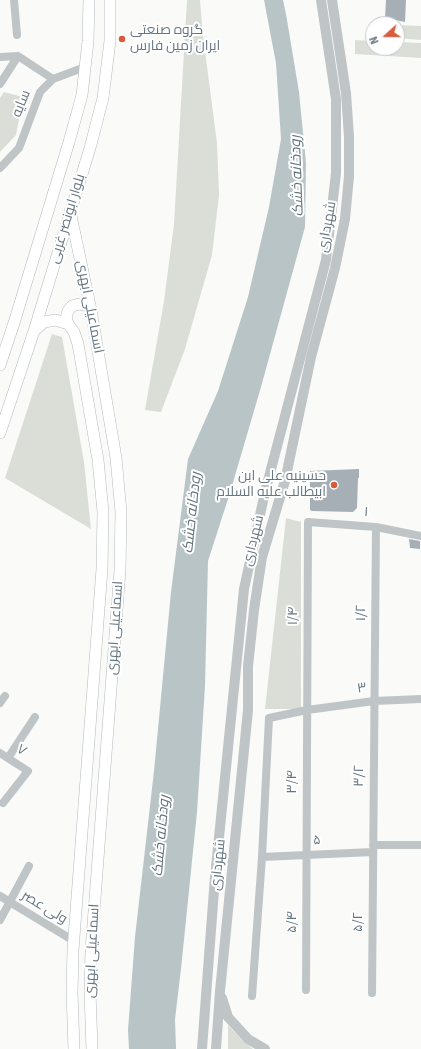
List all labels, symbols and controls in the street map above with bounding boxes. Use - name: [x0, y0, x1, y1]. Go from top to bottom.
- north arrow: [365, 16, 405, 56]
- place label: گروه صنعتی ایران زمین فارس: [130, 23, 220, 56]
- marker: گروه صنعتی ایران زمین فارس: [117, 34, 127, 44]
- text: N: [366, 34, 383, 46]
- street label: سایه: [9, 88, 35, 120]
- water label: رودخانه خشک: [288, 135, 308, 217]
- street label: بلوار ابونصر غربی: [46, 172, 90, 266]
- street label: شهرداری: [315, 200, 341, 254]
- street label: اسماعیلی ابهری: [72, 259, 106, 355]
- place label: حسینیه علی ابن ابیطالب علیه السلام: [216, 469, 326, 502]
- water label: رودخانه خشک: [180, 472, 206, 554]
- marker: حسینیه علی ابن ابیطالب علیه السلام: [329, 480, 339, 490]
- street label: ۱: [363, 504, 369, 522]
- street label: شهرداری: [240, 514, 268, 568]
- street label: اسماعیلی ابهری: [104, 580, 128, 676]
- street label: ۱/۲: [353, 605, 371, 621]
- street label: ۱/۴: [286, 607, 302, 625]
- street label: ۳: [356, 680, 368, 698]
- street label: ۷: [13, 742, 29, 760]
- street label: ۳/۲: [351, 765, 369, 787]
- street label: ۳/۴: [285, 770, 301, 794]
- water label: رودخانه خشک: [149, 795, 175, 877]
- street label: ۵: [313, 832, 321, 850]
- street label: شهرداری: [208, 838, 230, 892]
- street label: ولی عصر: [18, 888, 70, 928]
- street label: اسماعیلی ابهری: [82, 903, 104, 999]
- street label: ۵/۴: [285, 911, 301, 933]
- street label: ۵/۲: [351, 912, 367, 932]

